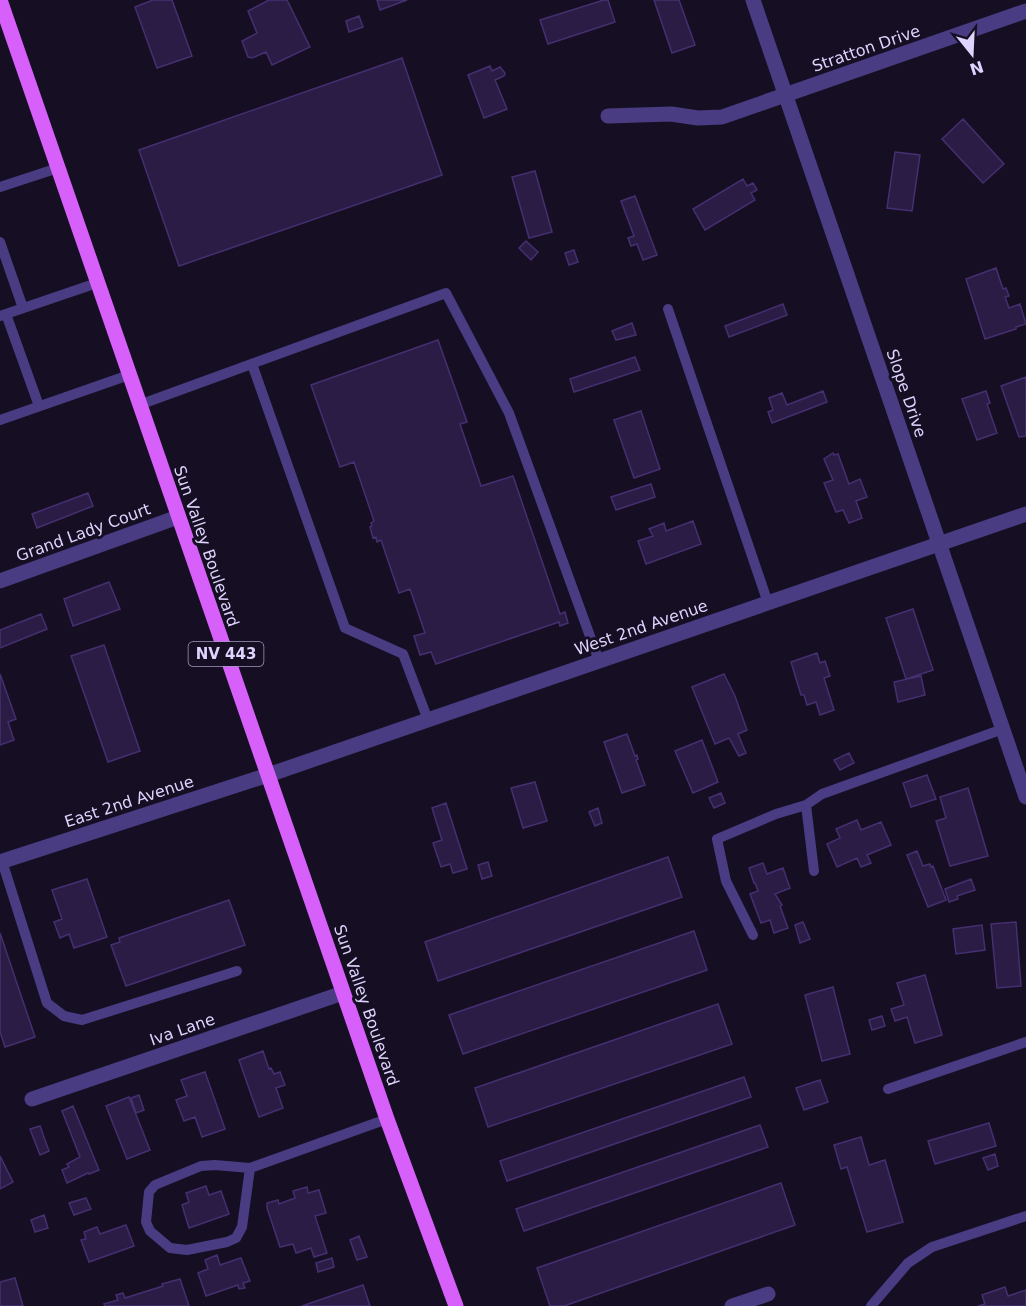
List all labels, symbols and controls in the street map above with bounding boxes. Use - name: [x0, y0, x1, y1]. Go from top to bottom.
- street label: Stratton Drive: [810, 21, 923, 76]
- north arrow: [942, 24, 1002, 84]
- text: N: [967, 57, 986, 79]
- street label: Slope Drive: [883, 347, 931, 440]
- street label: Sun Valley Boulevard: [170, 463, 243, 629]
- street label: Grand Lady Court: [13, 499, 153, 566]
- street label: West 2nd Avenue: [572, 596, 710, 659]
- road number: NV 443: [188, 642, 264, 666]
- street label: East 2nd Avenue: [62, 772, 196, 831]
- street label: Sun Valley Boulevard: [330, 922, 403, 1088]
- street label: Iva Lane: [147, 1009, 217, 1049]

